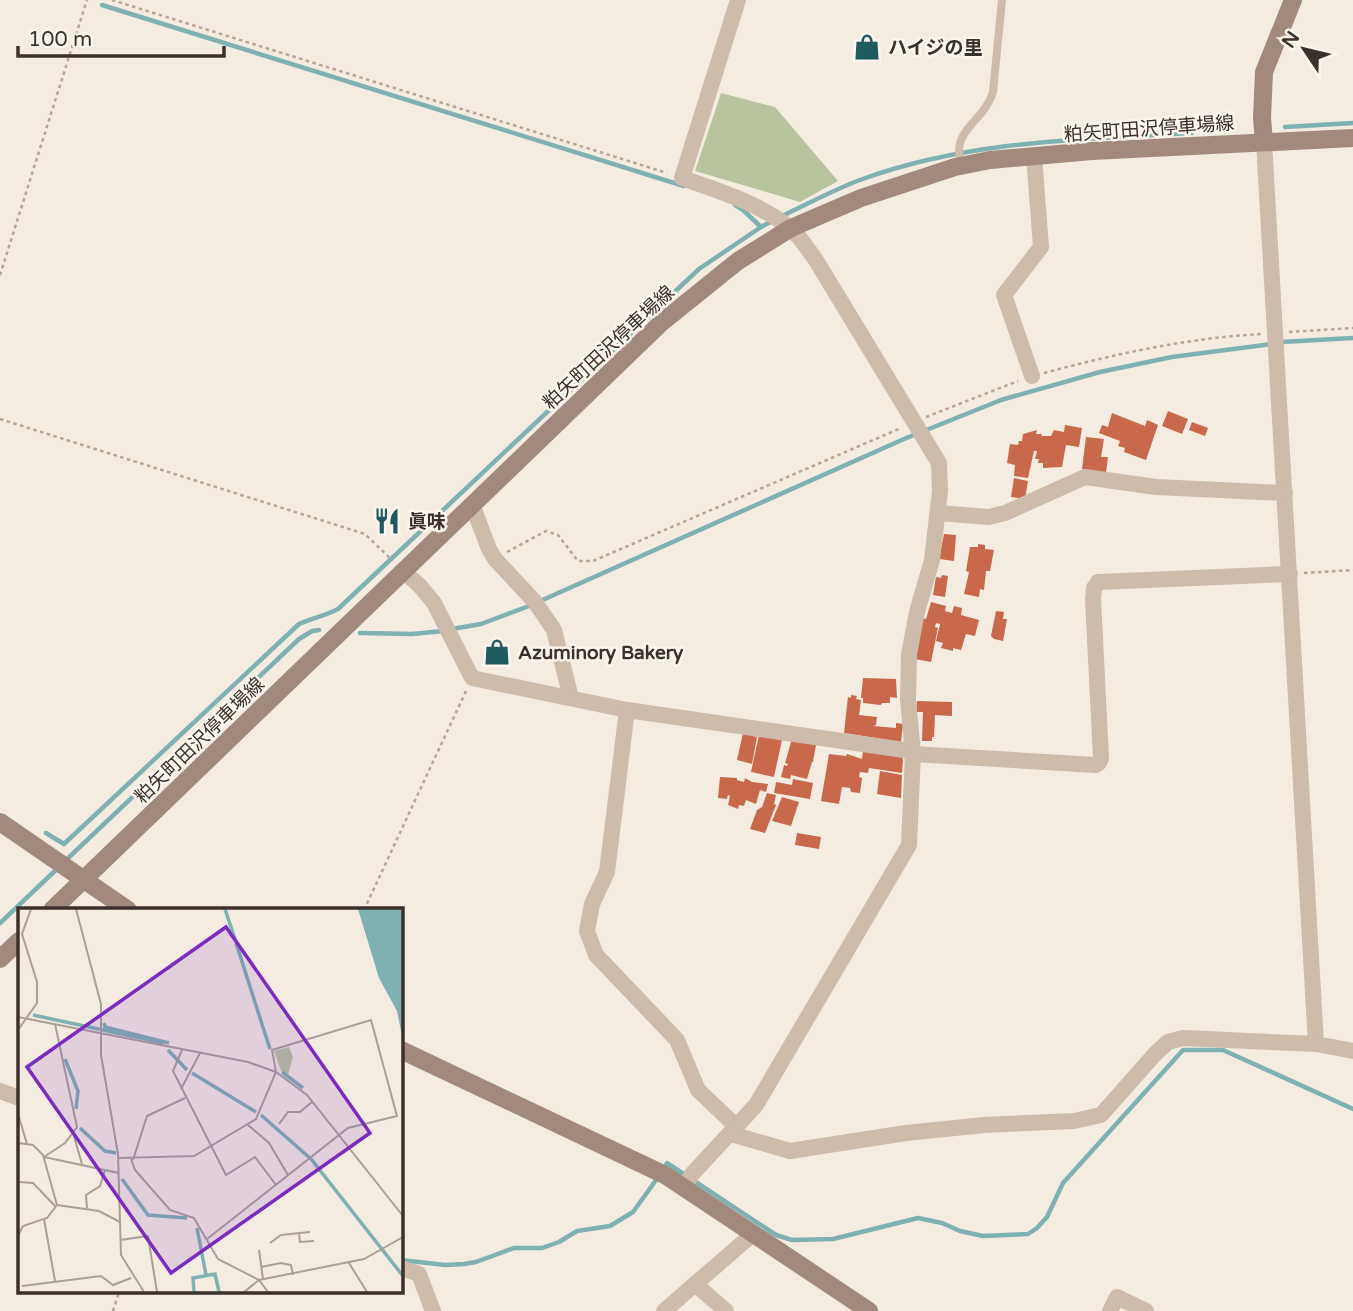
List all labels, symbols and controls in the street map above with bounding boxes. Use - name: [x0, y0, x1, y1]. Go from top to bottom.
- scale bar: [18, 14, 224, 58]
- north arrow: [1269, 14, 1339, 84]
- text: 100 m: [28, 27, 92, 52]
- text: N: [1278, 27, 1304, 52]
- shop icon: ハイジの里: [852, 32, 882, 62]
- place label: ハイジの里: [888, 37, 983, 59]
- street label: 粕矢町田沢停車場線: [1063, 112, 1235, 146]
- street label: 粕矢町田沢停車場線: [539, 281, 679, 414]
- restaurant icon: 眞味: [372, 506, 402, 536]
- place label: 眞味: [408, 511, 446, 533]
- shop icon: Azuminory Bakery: [482, 637, 512, 667]
- place label: Azuminory Bakery: [518, 642, 684, 665]
- street label: 粕矢町田沢停車場線: [131, 673, 269, 808]
- inset map: [18, 908, 402, 1294]

